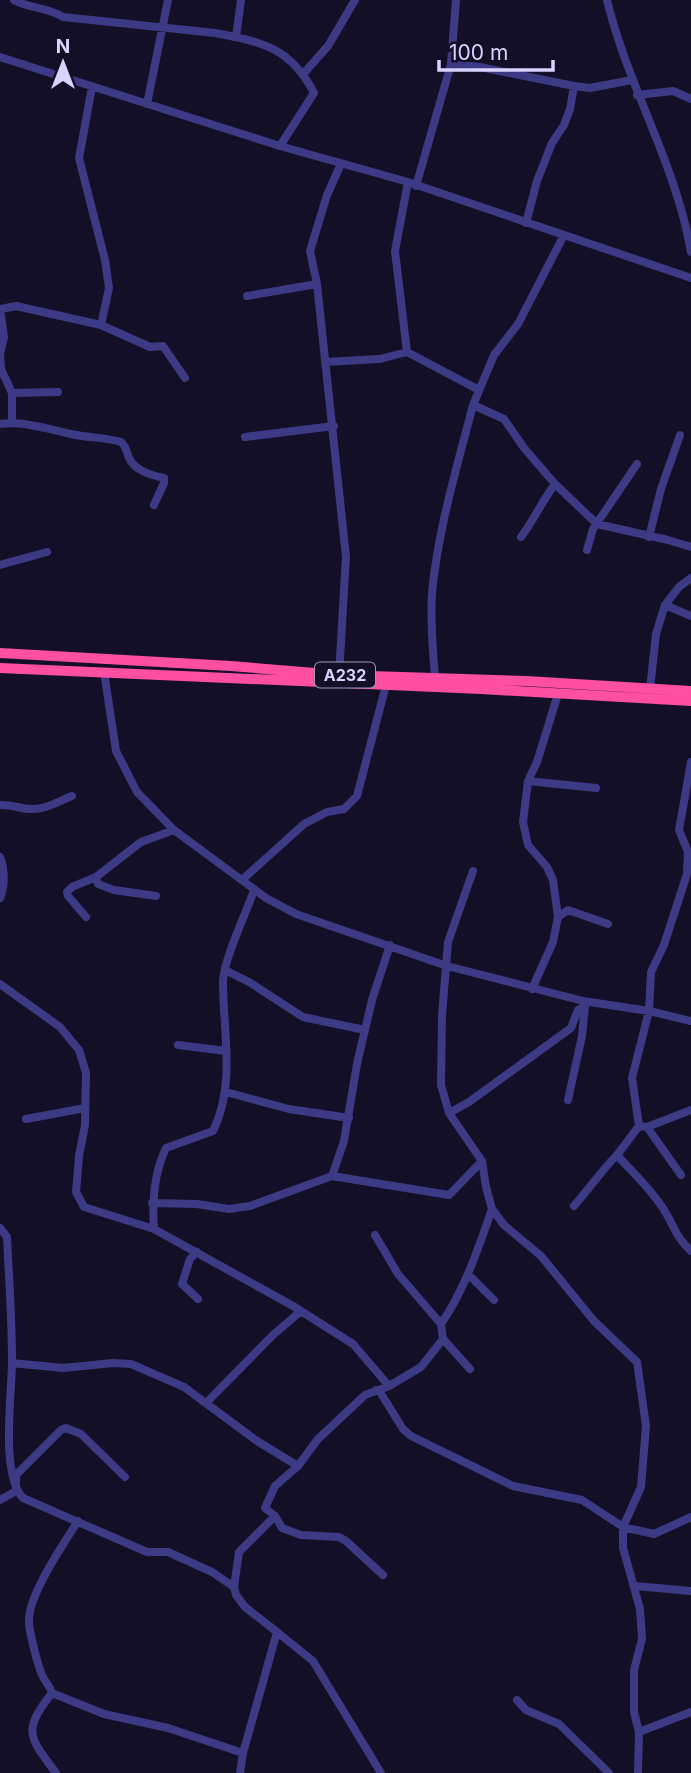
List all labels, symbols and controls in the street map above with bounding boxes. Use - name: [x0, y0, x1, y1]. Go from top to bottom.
- north arrow: [28, 28, 98, 98]
- scale bar: [439, 28, 553, 72]
- text: N: [56, 35, 70, 58]
- text: 100 m: [449, 40, 508, 65]
- road number: A232: [315, 662, 375, 688]

